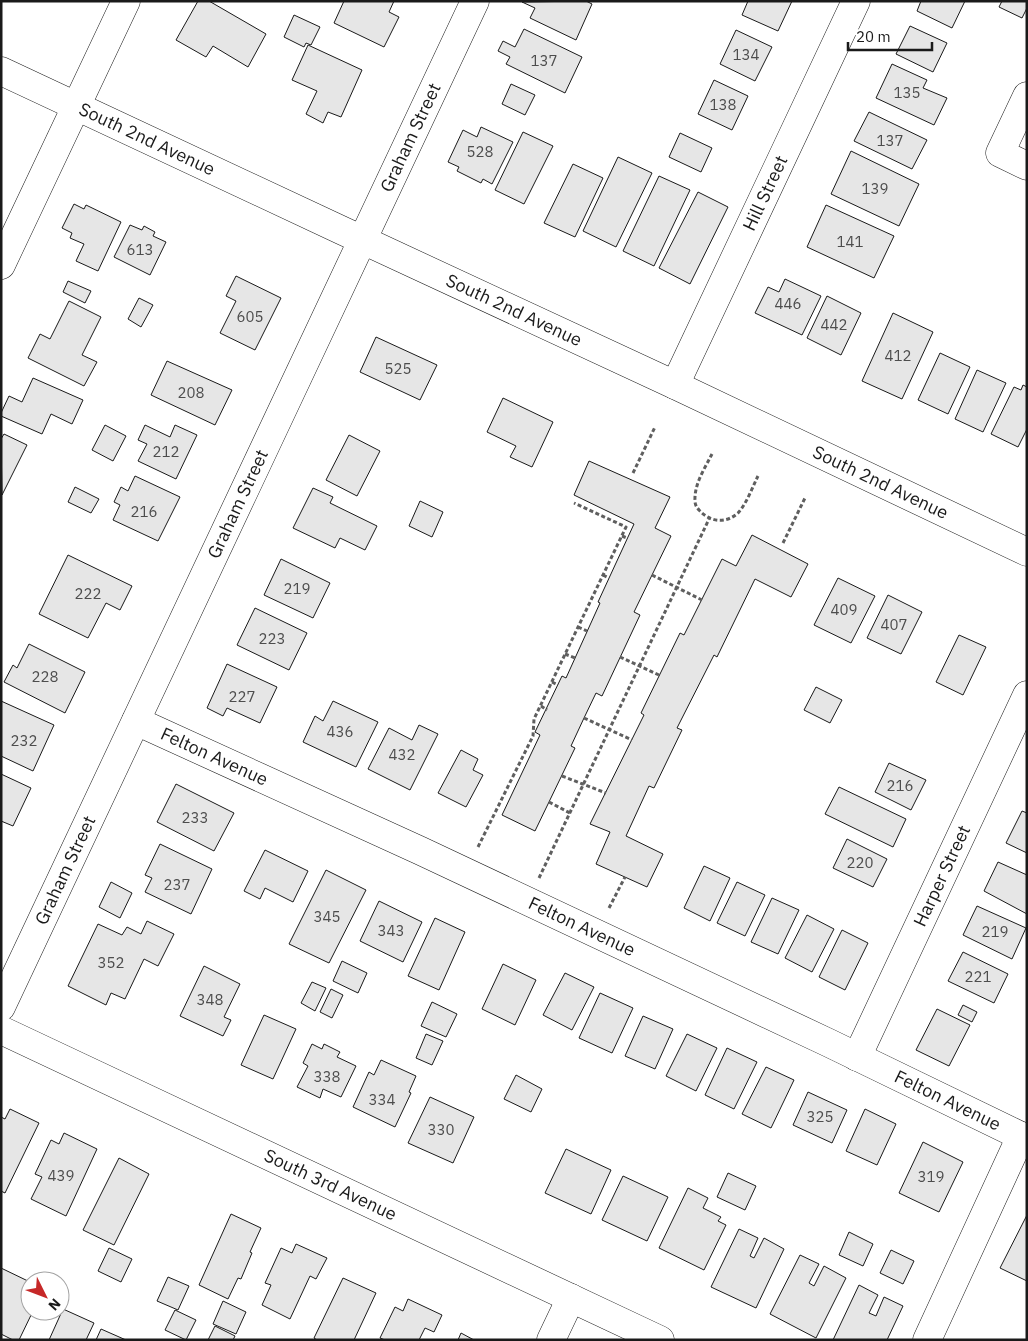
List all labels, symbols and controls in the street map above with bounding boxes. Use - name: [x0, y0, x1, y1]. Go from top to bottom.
- scale bar: [848, 20, 932, 52]
- text: 20 m: [856, 27, 891, 46]
- house number: 134: [732, 45, 760, 64]
- house number: 137: [530, 51, 558, 70]
- street label: Graham Street: [375, 79, 446, 196]
- house number: 135: [893, 83, 921, 102]
- house number: 138: [709, 95, 737, 114]
- street label: South 2nd Avenue: [75, 97, 219, 180]
- house number: 137: [876, 131, 904, 150]
- house number: 528: [466, 142, 494, 161]
- street label: Hill Street: [737, 152, 793, 234]
- house number: 139: [861, 179, 889, 198]
- house number: 141: [836, 232, 864, 251]
- house number: 613: [126, 240, 154, 259]
- street label: South 2nd Avenue: [442, 268, 586, 351]
- house number: 446: [774, 294, 802, 313]
- house number: 605: [236, 307, 264, 326]
- house number: 442: [820, 315, 848, 334]
- house number: 412: [884, 346, 912, 365]
- house number: 525: [384, 359, 412, 378]
- house number: 208: [177, 383, 205, 402]
- street label: South 2nd Avenue: [809, 440, 952, 524]
- house number: 212: [152, 442, 180, 461]
- street label: Graham Street: [202, 446, 273, 562]
- house number: 216: [130, 502, 158, 521]
- house number: 219: [283, 579, 311, 598]
- house number: 222: [74, 584, 102, 603]
- house number: 409: [830, 600, 858, 619]
- house number: 407: [880, 615, 908, 634]
- house number: 223: [258, 629, 286, 648]
- house number: 228: [31, 667, 59, 686]
- house number: 227: [228, 687, 256, 706]
- street label: Felton Avenue: [157, 722, 272, 791]
- house number: 436: [326, 722, 354, 741]
- house number: 232: [10, 731, 38, 750]
- house number: 432: [388, 745, 416, 764]
- house number: 216: [886, 776, 914, 795]
- house number: 233: [181, 808, 209, 827]
- street label: Graham Street: [29, 812, 100, 928]
- street label: Harper Street: [908, 821, 975, 930]
- house number: 220: [846, 853, 874, 872]
- house number: 237: [163, 875, 191, 894]
- street label: Felton Avenue: [525, 891, 639, 961]
- house number: 345: [313, 907, 341, 926]
- house number: 343: [377, 921, 405, 940]
- house number: 219: [981, 922, 1009, 941]
- house number: 352: [97, 953, 125, 972]
- house number: 221: [964, 967, 992, 986]
- house number: 348: [196, 990, 224, 1009]
- street label: Felton Avenue: [891, 1065, 1005, 1136]
- house number: 338: [313, 1067, 341, 1086]
- house number: 334: [368, 1090, 396, 1109]
- house number: 325: [806, 1107, 834, 1126]
- house number: 330: [427, 1120, 455, 1139]
- street label: South 3rd Avenue: [261, 1143, 401, 1226]
- house number: 439: [47, 1166, 75, 1185]
- house number: 319: [917, 1167, 945, 1186]
- north arrow: [20, 1271, 70, 1321]
- text: N: [45, 1295, 65, 1314]

